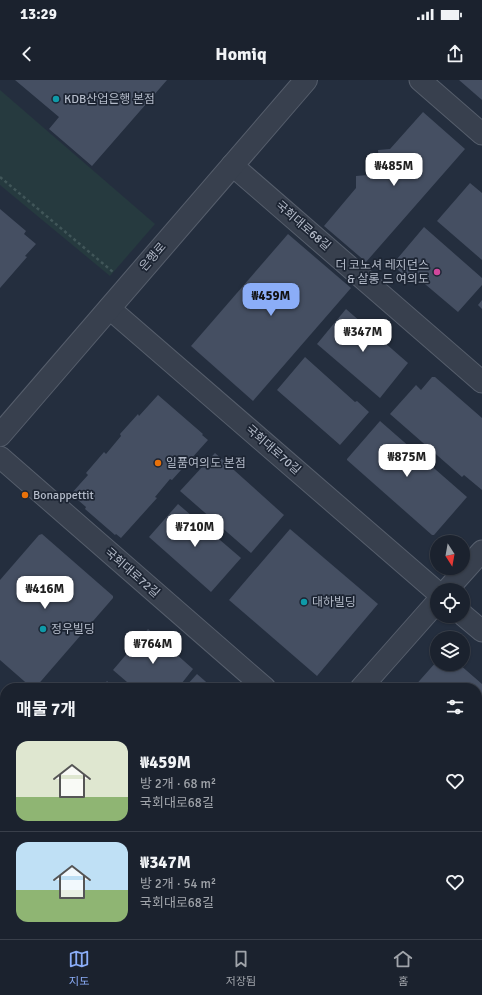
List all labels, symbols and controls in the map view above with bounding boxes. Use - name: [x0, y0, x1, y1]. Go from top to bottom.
- text: 13:29: [20, 5, 57, 23]
- icon: back: [16, 43, 38, 65]
- text: Homiq: [215, 43, 267, 65]
- icon: share: [444, 43, 466, 65]
- place label: KDB산업은행 본점: [64, 92, 155, 107]
- marker: KDB산업은행 본점: [51, 94, 61, 104]
- pin: ₩485M: [366, 153, 422, 187]
- text: ₩485M: [375, 158, 413, 174]
- street label: 국회대로68길: [272, 198, 334, 254]
- street label: 은행로: [136, 240, 170, 274]
- place label: 더 코노셔 레지던스 & 살롱 드 여의도: [335, 258, 429, 287]
- marker: 더 코노셔 레지던스 & 살롱 드 여의도: [432, 267, 442, 277]
- pin: ₩459M: [243, 283, 299, 317]
- text: ₩459M: [252, 288, 290, 304]
- pin: ₩347M: [335, 319, 391, 353]
- text: ₩347M: [344, 324, 382, 340]
- street label: 국회대로70길: [242, 422, 304, 478]
- pin: ₩875M: [379, 444, 435, 478]
- text: ₩875M: [388, 449, 426, 465]
- place label: 일품여의도 본점: [166, 456, 246, 471]
- marker: 일품여의도 본점: [153, 458, 163, 468]
- place label: Bonappettit: [33, 488, 94, 503]
- marker: Bonappettit: [20, 490, 30, 500]
- pin: ₩710M: [167, 514, 223, 548]
- text: ₩710M: [176, 519, 214, 535]
- north arrow: [430, 535, 470, 575]
- map controls: [430, 535, 470, 671]
- street label: 국회대로72길: [101, 545, 163, 601]
- pin: ₩416M: [17, 576, 73, 610]
- text: ₩416M: [26, 581, 64, 597]
- button: locate: [430, 583, 470, 623]
- place label: 대하빌딩: [312, 595, 356, 610]
- marker: 대하빌딩: [299, 597, 309, 607]
- place label: 정우빌딩: [51, 622, 95, 637]
- marker: 정우빌딩: [38, 624, 48, 634]
- pin: ₩764M: [125, 631, 181, 665]
- button: layers: [430, 631, 470, 671]
- text: ₩764M: [134, 636, 172, 652]
- icon: filters: [444, 696, 466, 718]
- text: 매물 7개: [16, 699, 76, 720]
- text: ₩459M: [140, 752, 191, 773]
- icon: home: [48, 757, 96, 805]
- icon: heart: [444, 770, 466, 792]
- text: 방 2개 · 68 m²: [140, 776, 216, 792]
- text: 국회대로68길: [140, 795, 214, 811]
- text: ₩347M: [140, 852, 191, 873]
- icon: home: [48, 858, 96, 906]
- icon: heart: [444, 871, 466, 893]
- text: 방 2개 · 54 m²: [140, 876, 216, 892]
- text: 국회대로68길: [140, 895, 214, 911]
- tab: 지도: [68, 948, 90, 988]
- tab: 저장됨: [226, 948, 256, 988]
- tab: 홈: [392, 948, 414, 988]

